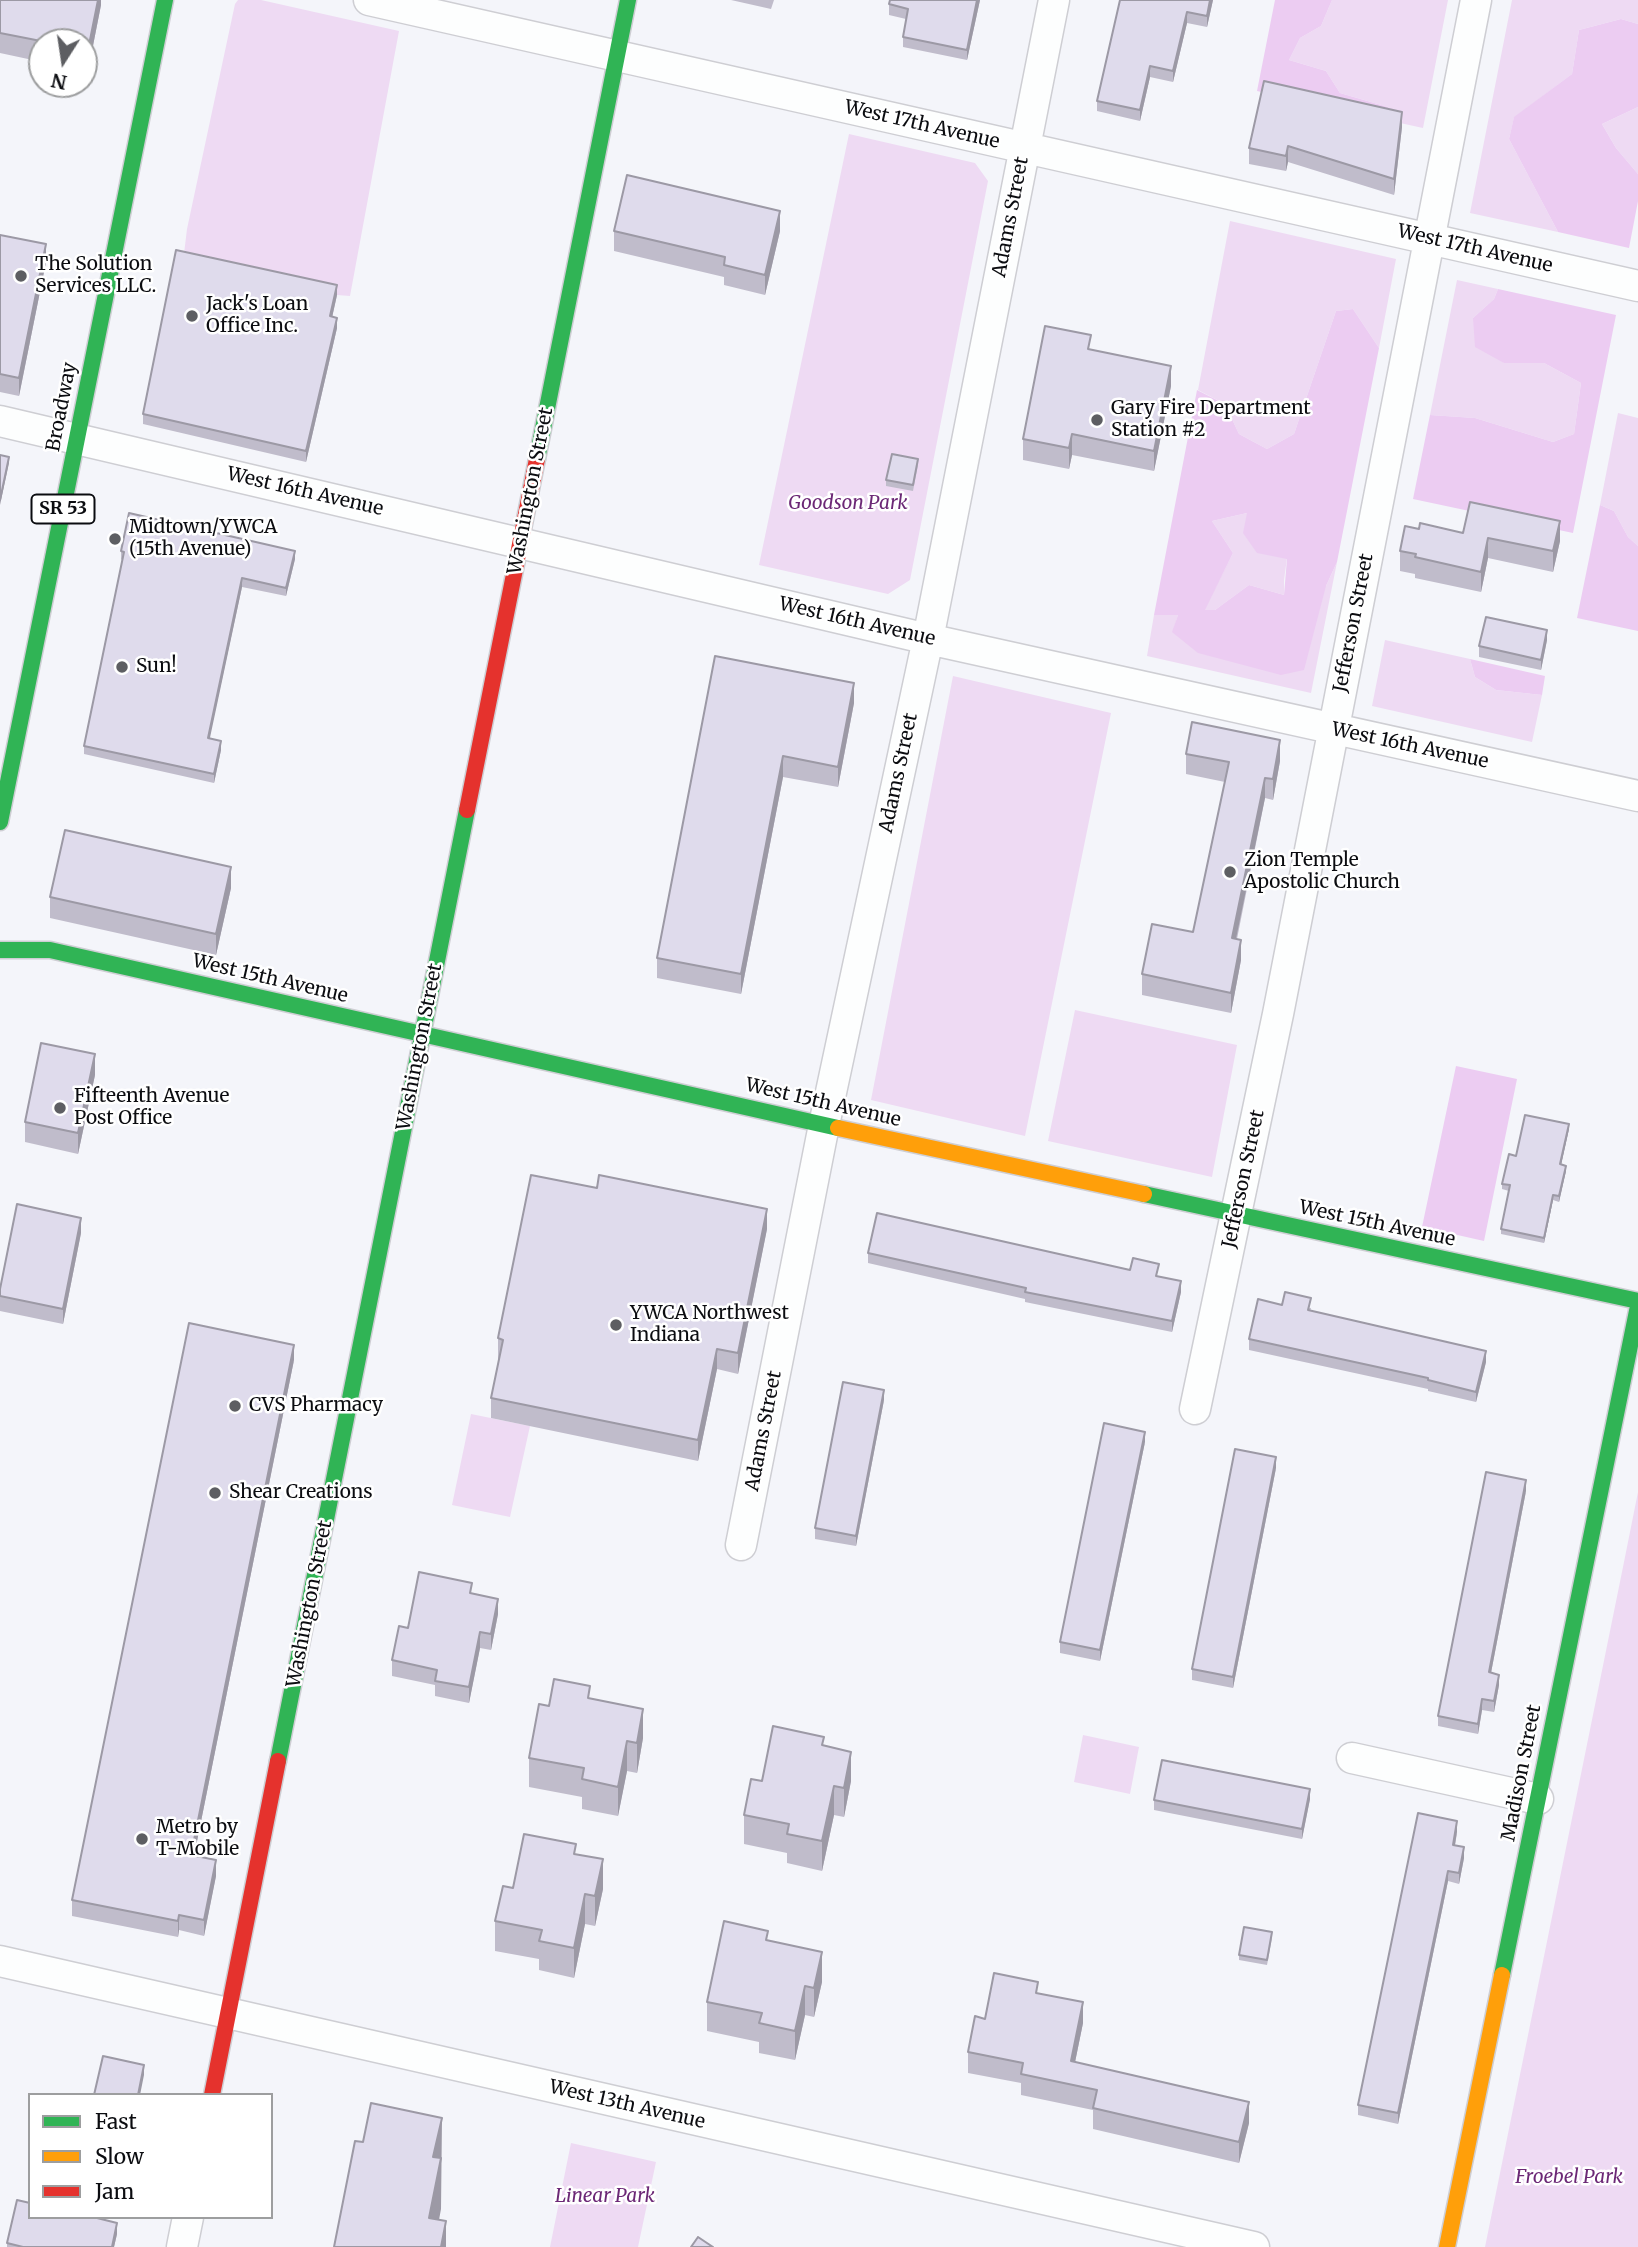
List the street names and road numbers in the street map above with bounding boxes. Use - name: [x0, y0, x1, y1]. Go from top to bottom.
- street label: West 17th Avenue: [842, 96, 1002, 154]
- street label: Adams Street: [988, 155, 1034, 279]
- street label: West 17th Avenue: [1395, 220, 1555, 278]
- street label: Broadway: [42, 360, 82, 454]
- street label: Washington Street: [504, 406, 558, 576]
- street label: West 16th Avenue: [225, 463, 385, 521]
- road number: SR 53: [32, 494, 94, 524]
- street label: Jefferson Street: [1329, 552, 1379, 694]
- street label: West 16th Avenue: [777, 593, 937, 651]
- street label: Adams Street: [875, 711, 923, 835]
- street label: West 16th Avenue: [1330, 718, 1490, 774]
- street label: West 15th Avenue: [190, 950, 350, 1008]
- street label: Washington Street: [393, 962, 447, 1132]
- street label: West 15th Avenue: [743, 1074, 903, 1132]
- street label: Jefferson Street: [1218, 1108, 1270, 1250]
- street label: West 15th Avenue: [1297, 1196, 1457, 1252]
- street label: Adams Street: [741, 1369, 787, 1493]
- street label: Washington Street: [283, 1519, 337, 1689]
- street label: Madison Street: [1498, 1703, 1546, 1843]
- street label: West 13th Avenue: [547, 2076, 707, 2134]

